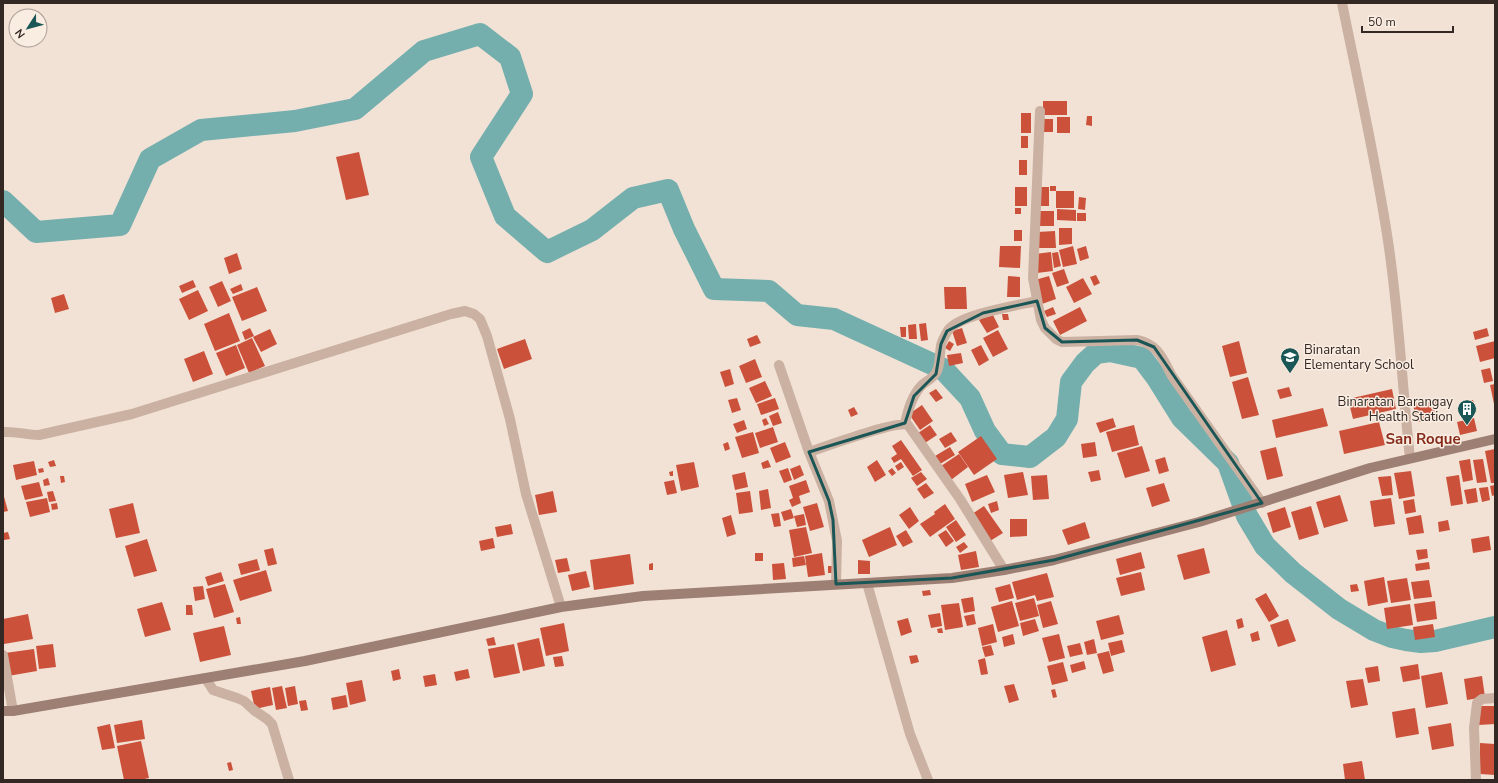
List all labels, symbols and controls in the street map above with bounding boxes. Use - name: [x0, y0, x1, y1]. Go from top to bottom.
- north arrow: [8, 8, 48, 48]
- scale bar: [1362, 8, 1453, 34]
- text: 50 m: [1368, 14, 1396, 30]
- text: N: [12, 26, 29, 41]
- place label: Binaratan Elementary School: [1304, 341, 1414, 374]
- school or university icon: Binaratan Elementary School: [1279, 346, 1301, 374]
- place label: Binaratan Barangay Health Station: [1338, 393, 1453, 426]
- building icon: Binaratan Barangay Health Station: [1456, 398, 1478, 426]
- district label: San Roque: [1385, 429, 1461, 449]

